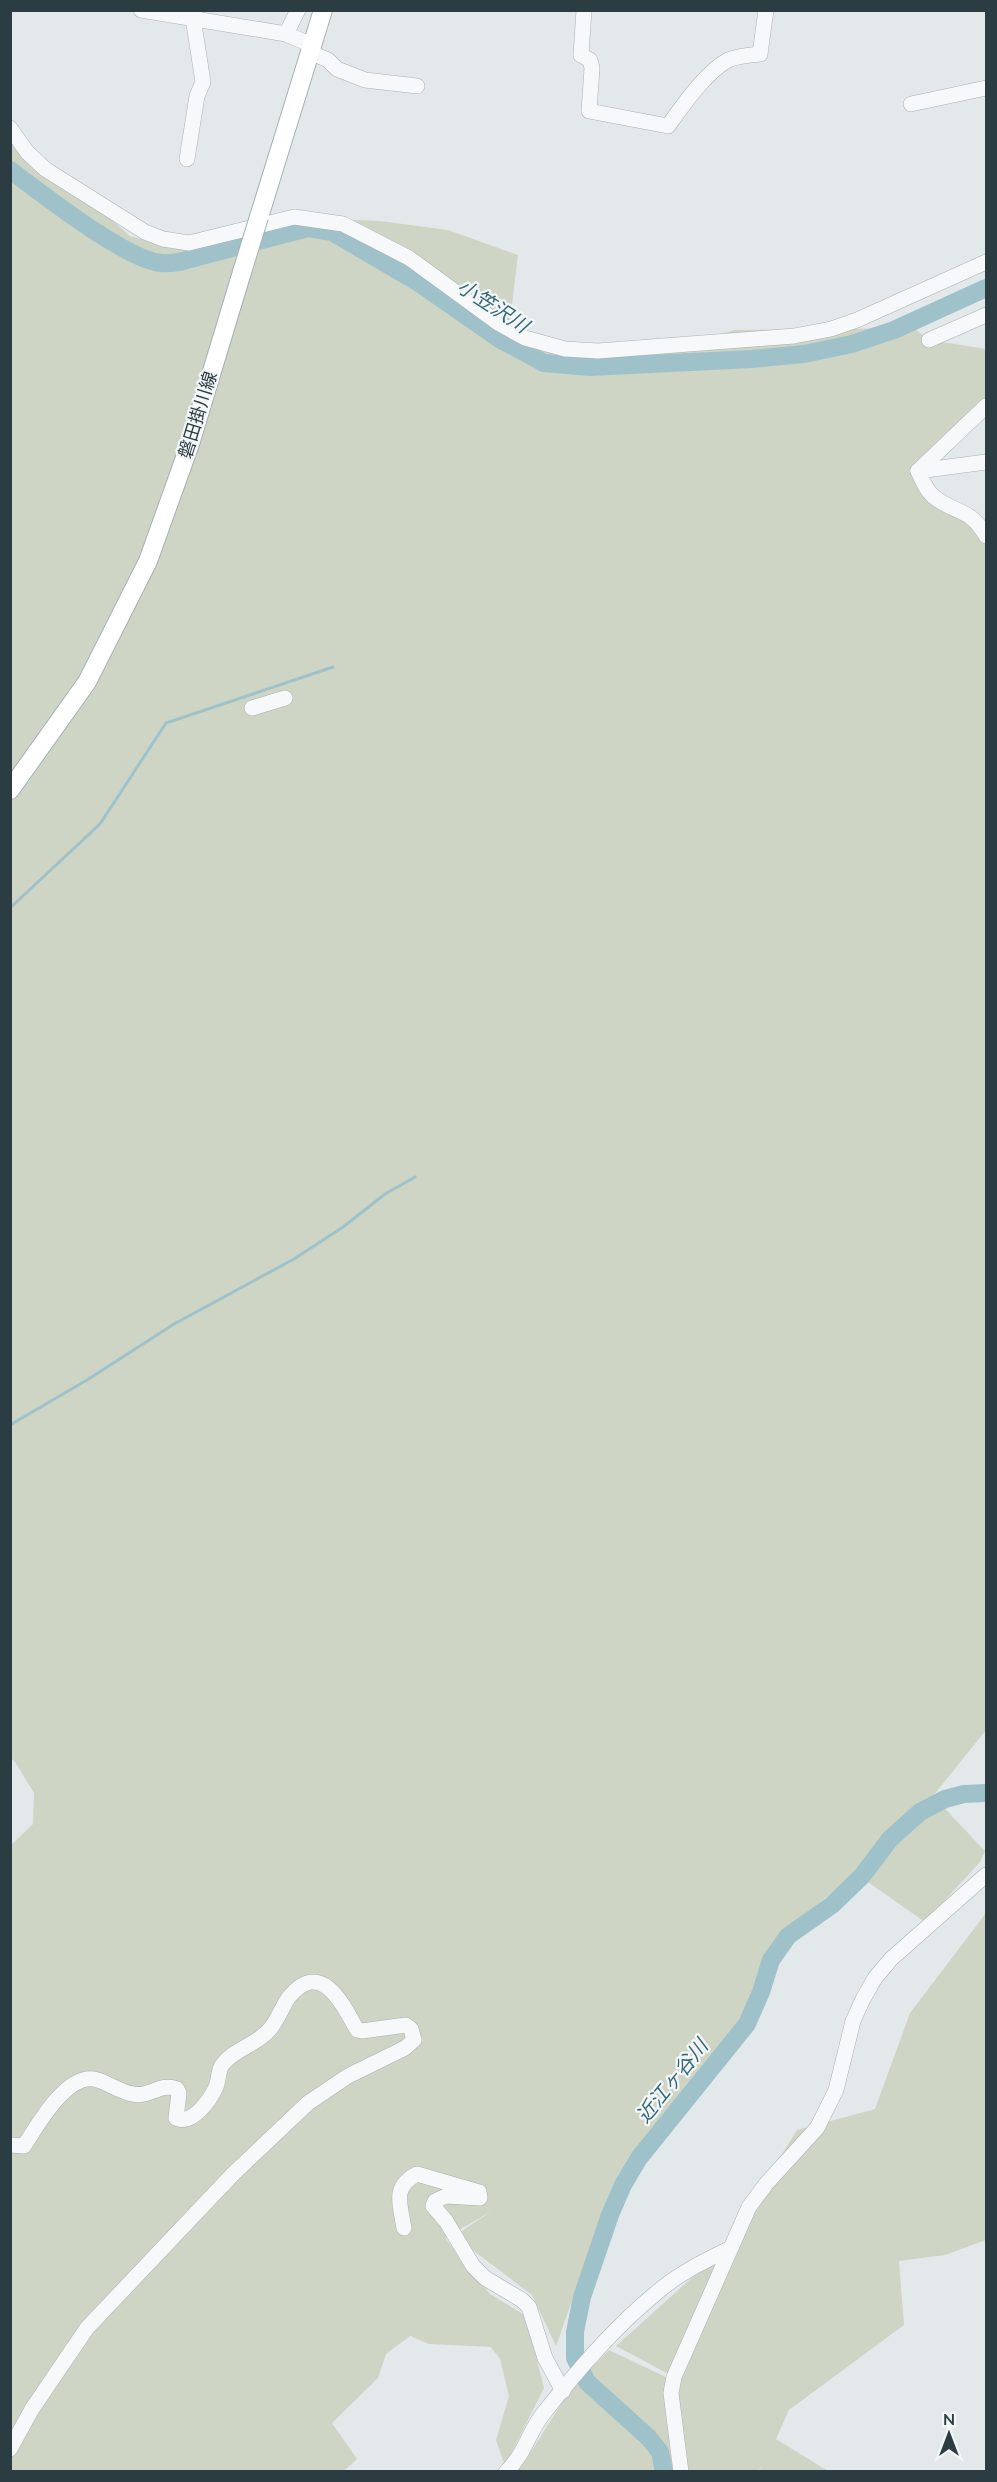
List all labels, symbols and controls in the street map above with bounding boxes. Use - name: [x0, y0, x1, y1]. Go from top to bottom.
- water label: 小笠沢川: [453, 273, 535, 339]
- street label: 磐田掛川線: [173, 368, 222, 461]
- water label: 近江ヶ谷川: [630, 2032, 714, 2127]
- north arrow: [919, 2404, 979, 2464]
- text: N: [943, 2409, 955, 2429]

